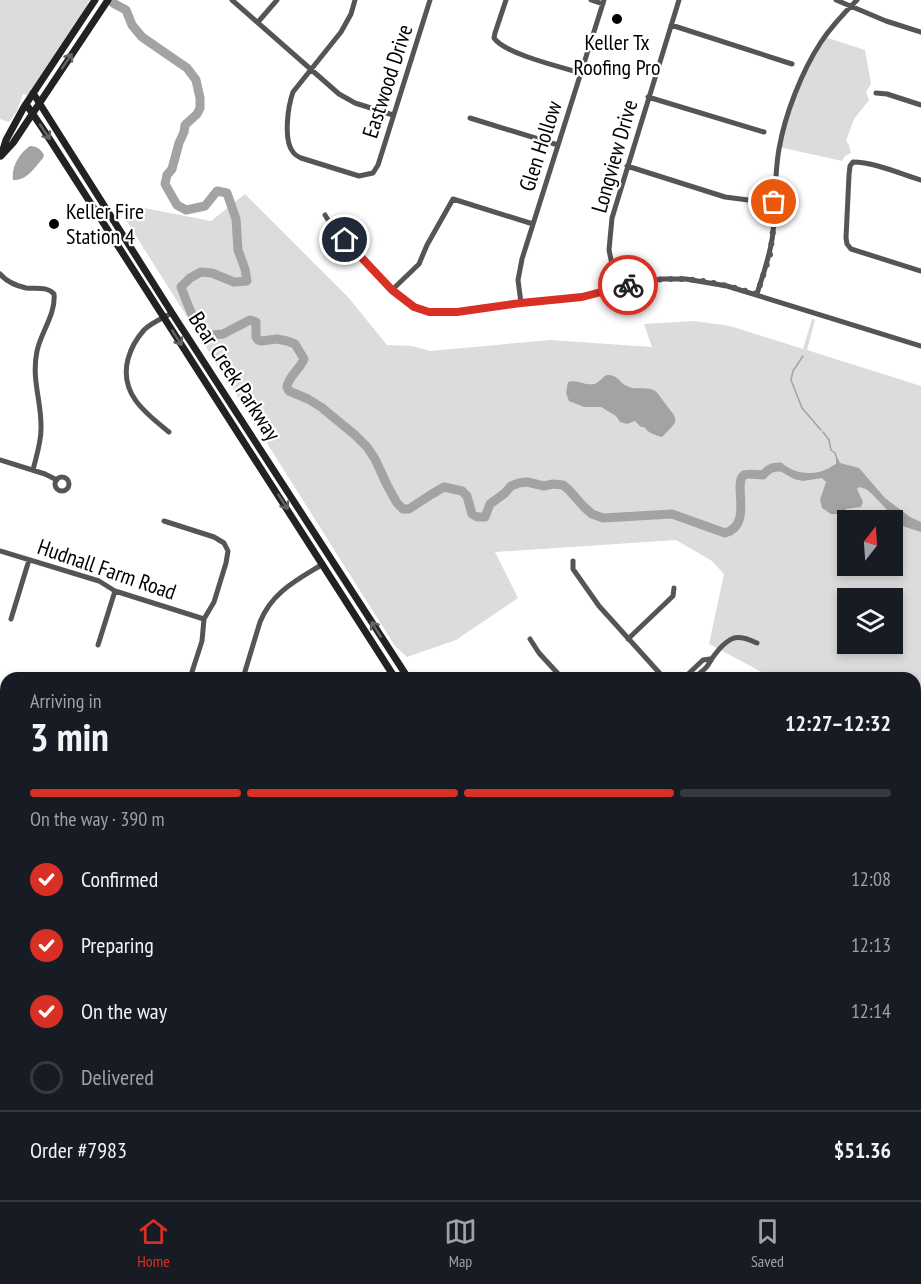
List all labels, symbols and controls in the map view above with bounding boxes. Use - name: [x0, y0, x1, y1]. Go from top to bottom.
- marker: Keller Tx Roofing Pro: [610, 12, 624, 26]
- street label: Eastwood Drive: [356, 21, 418, 141]
- place label: Keller Tx Roofing Pro: [573, 28, 661, 81]
- one-way arrow: [61, 53, 73, 69]
- street label: Longview Drive: [585, 96, 643, 216]
- street label: Glen Hollow: [512, 97, 568, 195]
- one-way arrow: [40, 123, 52, 140]
- pin: [748, 176, 799, 227]
- icon: bag: [757, 185, 790, 218]
- place label: Keller Fire Station 4: [66, 197, 144, 250]
- pin: [319, 214, 370, 265]
- marker: Keller Fire Station 4: [47, 217, 61, 231]
- icon: home: [328, 223, 361, 256]
- courier: [598, 255, 658, 315]
- icon: bike: [612, 269, 645, 302]
- street label: Bear Creek Parkway: [183, 306, 287, 446]
- one-way arrow: [171, 329, 183, 346]
- one-way arrow: [277, 493, 289, 510]
- north arrow: [837, 510, 903, 576]
- map controls: [837, 510, 903, 654]
- street label: Hudnall Farm Road: [34, 532, 180, 606]
- button: layers: [837, 588, 903, 654]
- one-way arrow: [370, 621, 382, 638]
- text: Arriving in: [30, 688, 102, 714]
- text: 12:27–12:32: [785, 709, 891, 737]
- text: 3 min: [30, 711, 109, 762]
- text: On the way · 390 m: [30, 806, 165, 832]
- icon: check: [30, 863, 63, 896]
- text: Confirmed: [81, 865, 158, 893]
- text: 12:08: [851, 866, 891, 892]
- icon: check: [30, 929, 63, 962]
- text: Preparing: [81, 931, 154, 959]
- text: 12:13: [851, 932, 891, 958]
- icon: check: [30, 995, 63, 1028]
- text: On the way: [81, 997, 167, 1025]
- text: 12:14: [851, 998, 891, 1024]
- text: Delivered: [81, 1063, 154, 1091]
- text: Order #7983: [30, 1136, 127, 1164]
- text: $51.36: [834, 1136, 891, 1164]
- tab: Home: [137, 1215, 170, 1271]
- tab: Map: [444, 1215, 477, 1271]
- tab: Saved: [751, 1215, 784, 1271]

